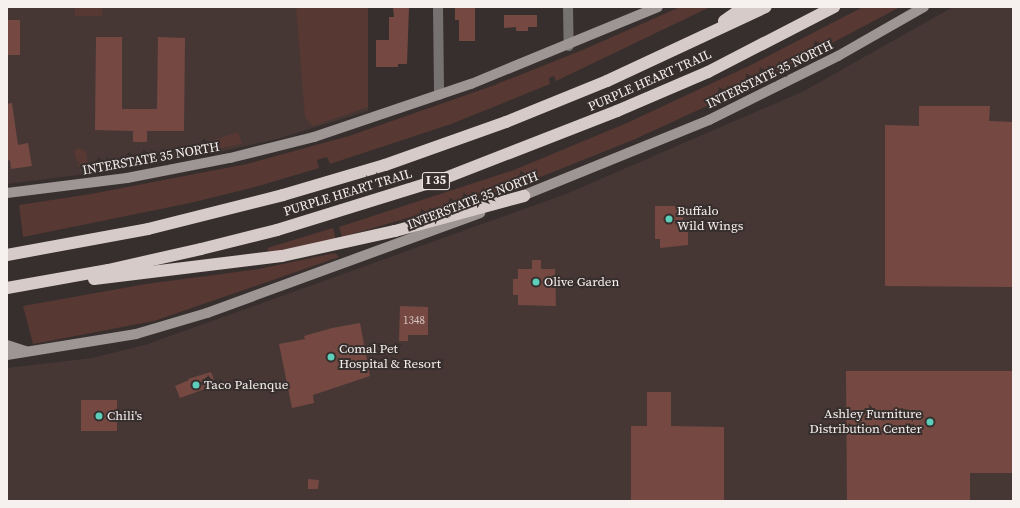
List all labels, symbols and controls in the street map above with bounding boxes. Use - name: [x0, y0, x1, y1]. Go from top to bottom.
- street label: INTERSTATE 35 NORTH: [704, 38, 836, 112]
- street label: PURPLE HEART TRAIL: [586, 47, 714, 115]
- street label: INTERSTATE 35 NORTH: [81, 139, 221, 179]
- street label: PURPLE HEART TRAIL: [282, 166, 414, 220]
- street label: INTERSTATE 35 NORTH: [405, 169, 541, 233]
- road number: I 35: [421, 171, 451, 191]
- place label: Buffalo Wild Wings: [677, 204, 744, 235]
- marker: Buffalo Wild Wings: [664, 214, 674, 224]
- place label: Olive Garden: [544, 274, 619, 290]
- marker: Olive Garden: [531, 277, 541, 287]
- house number: 1348: [403, 314, 425, 328]
- place label: Comal Pet Hospital & Resort: [339, 342, 441, 373]
- marker: Comal Pet Hospital & Resort: [326, 352, 336, 362]
- place label: Taco Palenque: [204, 377, 288, 393]
- marker: Taco Palenque: [191, 380, 201, 390]
- place label: Ashley Furniture Distribution Center: [810, 407, 922, 438]
- place label: Chili's: [107, 408, 142, 424]
- marker: Chili's: [94, 411, 104, 421]
- marker: Ashley Furniture Distribution Center: [925, 417, 935, 427]

